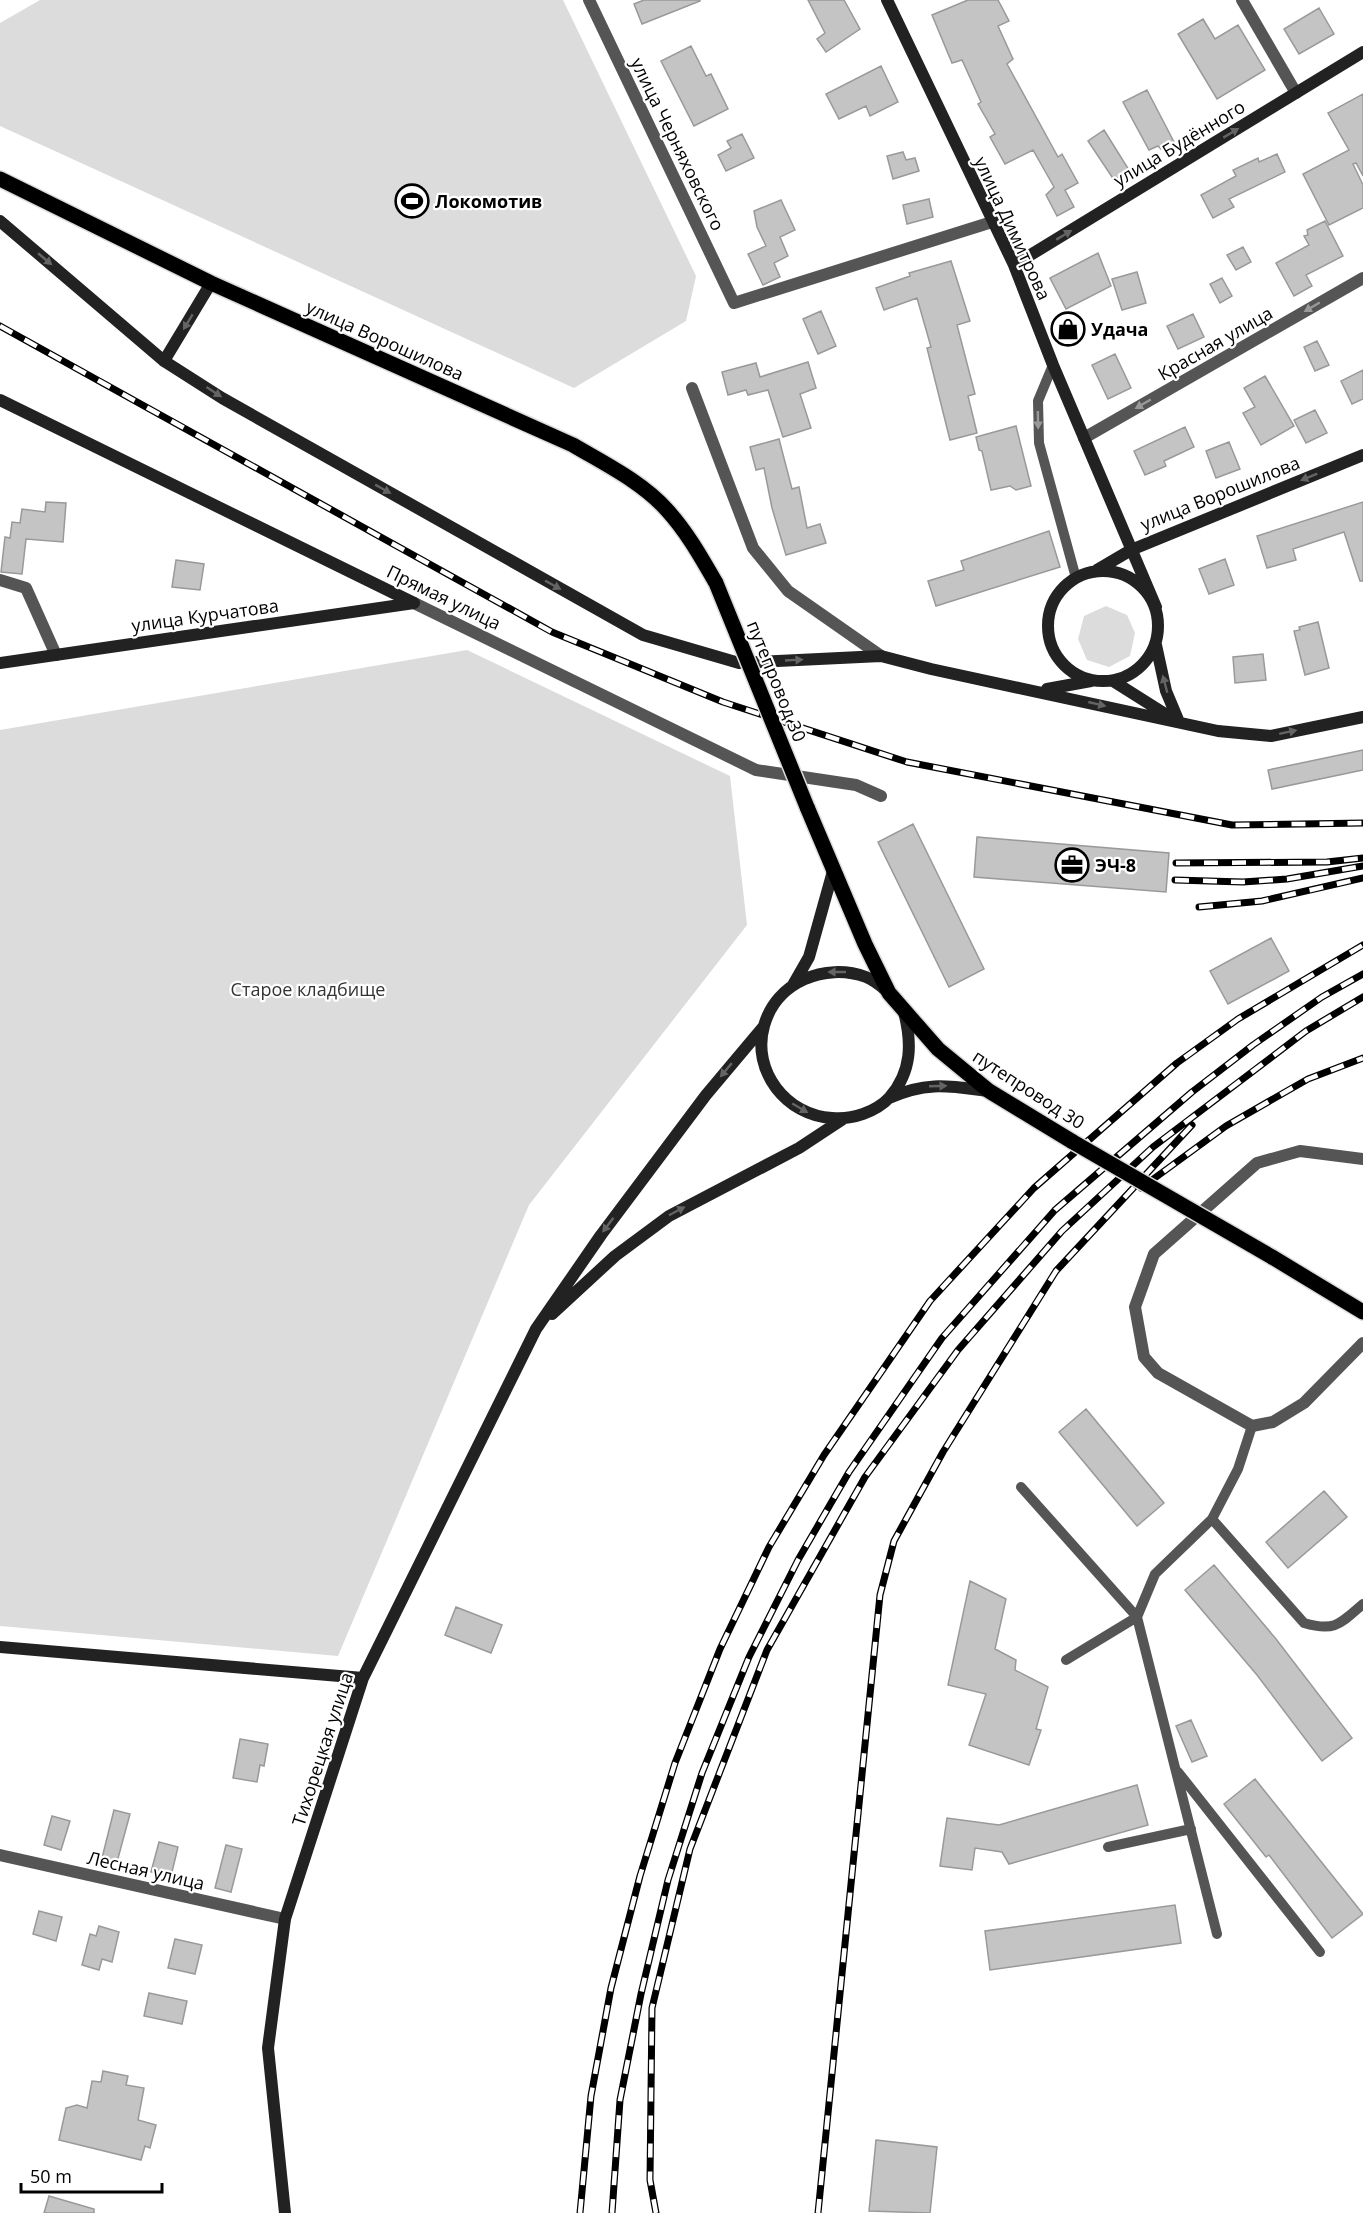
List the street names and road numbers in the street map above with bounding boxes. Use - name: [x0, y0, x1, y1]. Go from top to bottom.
- street label: улица Черняховского: [626, 54, 730, 234]
- street label: улица Будённого: [1109, 94, 1249, 192]
- street label: улица Димитрова: [969, 152, 1057, 304]
- street label: улица Ворошилова: [302, 294, 468, 386]
- street label: Красная улица: [1153, 300, 1277, 386]
- street label: улица Ворошилова: [1137, 450, 1303, 536]
- street label: Прямая улица: [383, 559, 505, 635]
- street label: улица Курчатова: [130, 593, 280, 637]
- street label: путепровод 30: [742, 617, 812, 745]
- street label: путепровод 30: [969, 1044, 1089, 1134]
- street label: Тихорецкая улица: [286, 1669, 358, 1829]
- street label: Лесная улица: [85, 1845, 207, 1895]

